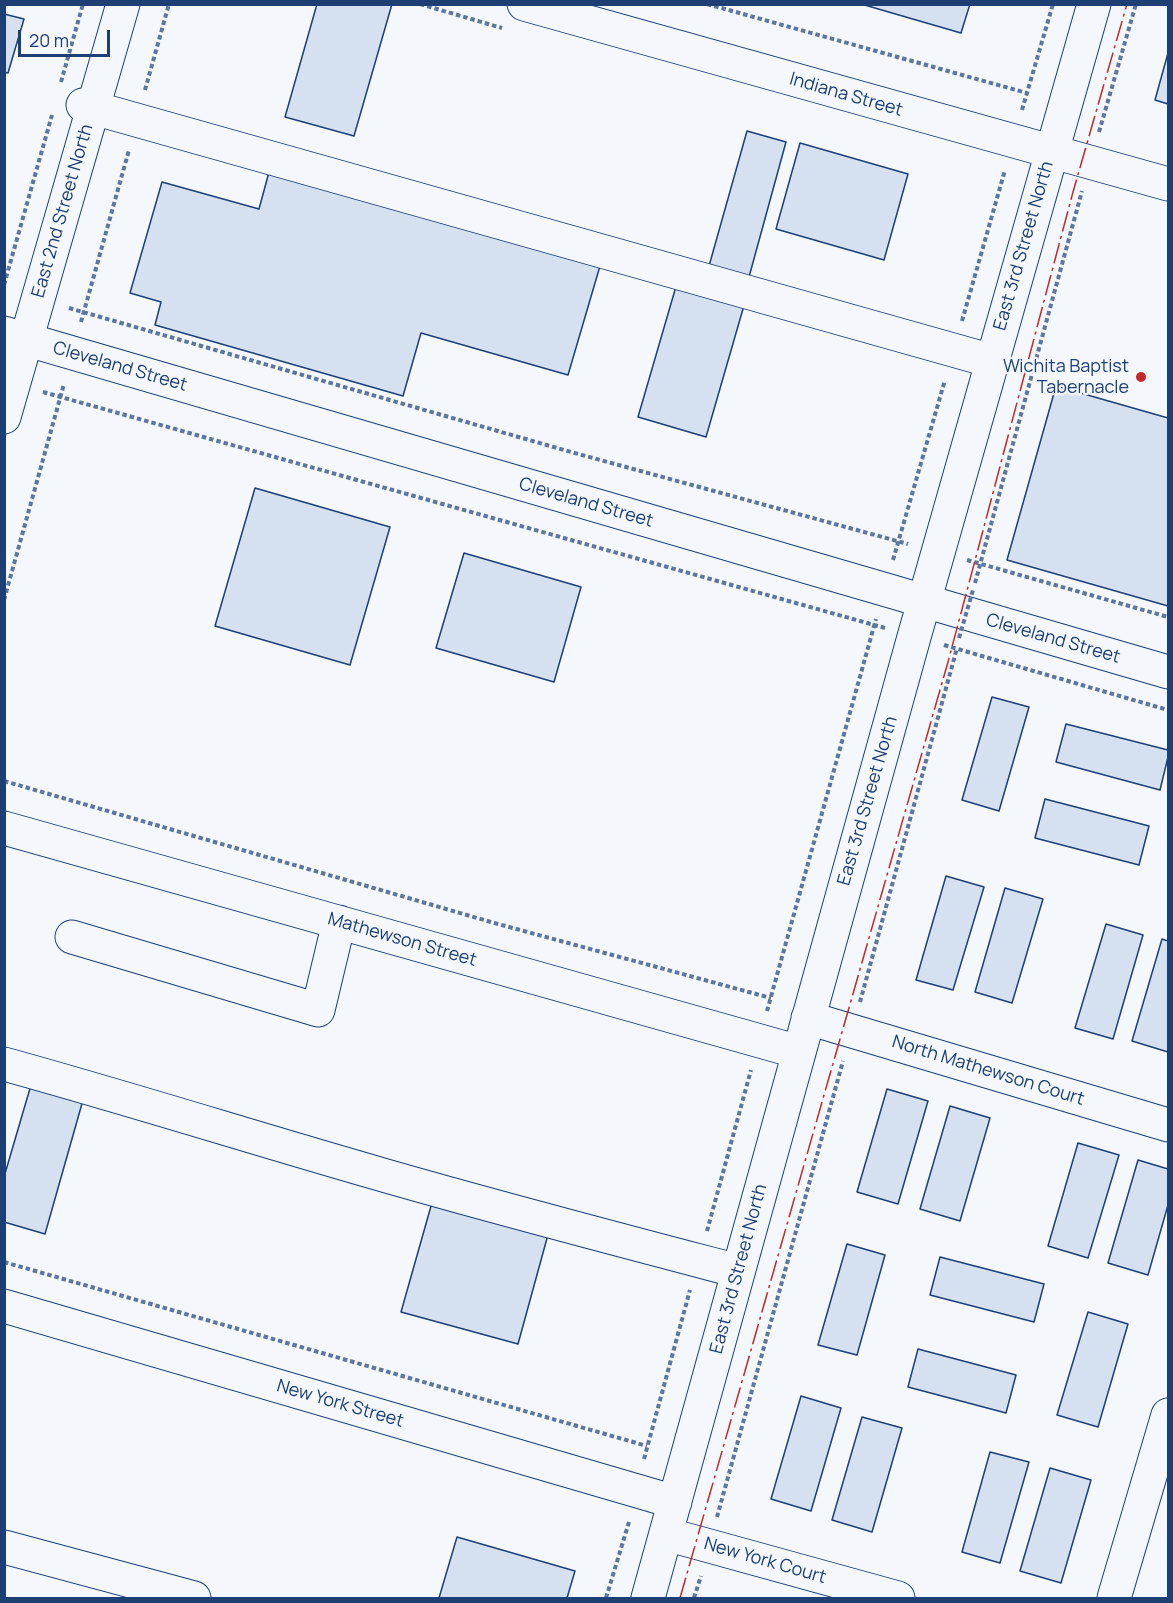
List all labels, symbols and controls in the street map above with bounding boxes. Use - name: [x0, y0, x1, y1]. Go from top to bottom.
- scale bar: [21, 18, 112, 56]
- text: 20 m: [29, 28, 69, 52]
- street label: Indiana Street: [787, 69, 905, 121]
- street label: East 2nd Street North: [28, 122, 98, 300]
- street label: East 3rd Street North: [990, 159, 1058, 333]
- street label: Cleveland Street: [50, 338, 190, 396]
- place label: Wichita Baptist Tabernacle: [1003, 356, 1129, 398]
- marker: Wichita Baptist Tabernacle: [1134, 370, 1148, 384]
- street label: Cleveland Street: [516, 474, 656, 532]
- street label: Cleveland Street: [983, 610, 1123, 668]
- street label: East 3rd Street North: [834, 714, 902, 888]
- street label: Mathewson Street: [325, 908, 479, 972]
- street label: North Mathewson Court: [889, 1031, 1087, 1111]
- street label: East 3rd Street North: [706, 1182, 772, 1356]
- street label: New York Street: [274, 1376, 406, 1432]
- street label: New York Court: [701, 1533, 829, 1589]

